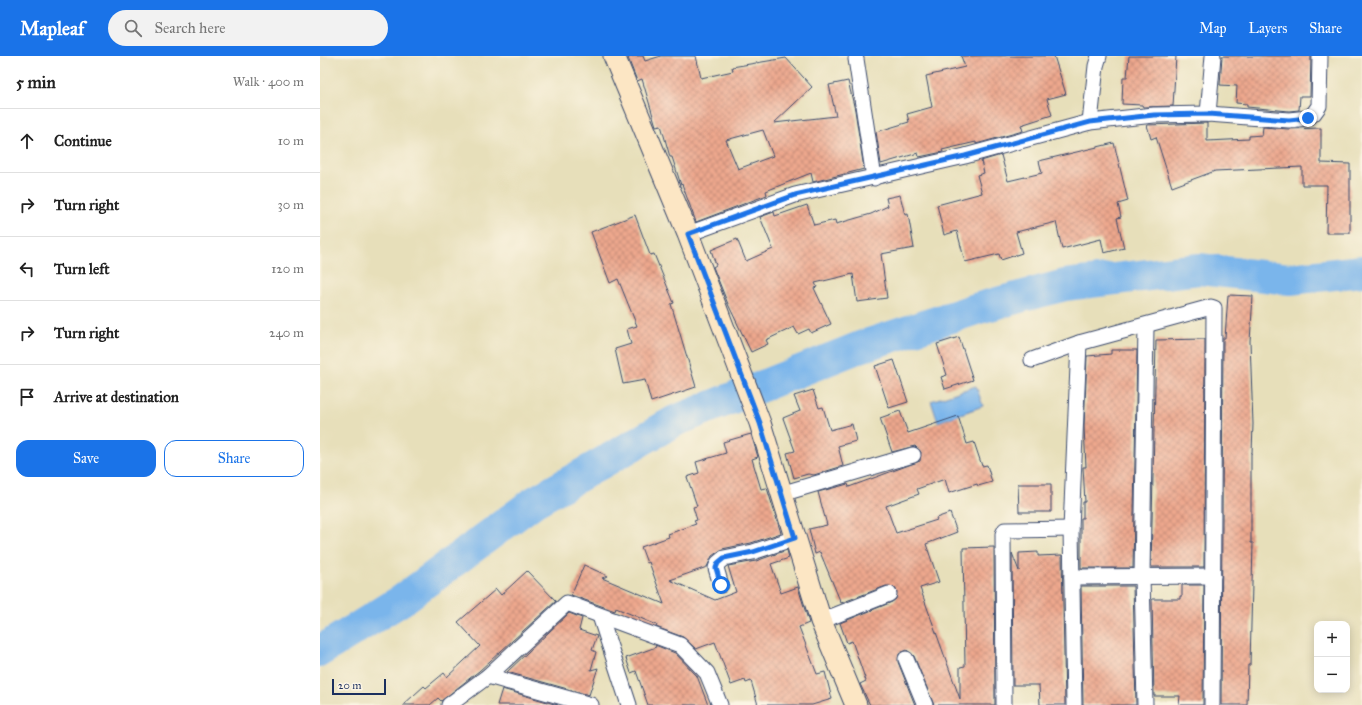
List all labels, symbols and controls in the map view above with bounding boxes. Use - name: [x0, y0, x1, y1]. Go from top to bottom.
- search box: [108, 10, 388, 46]
- text: Mapleaf: [20, 17, 84, 40]
- icon: search: [122, 17, 144, 39]
- text: Search here: [154, 19, 225, 37]
- text: Map: [1199, 20, 1227, 37]
- text: Layers: [1249, 20, 1287, 37]
- text: Share: [1309, 20, 1342, 37]
- text: 5 min: [16, 72, 56, 93]
- text: Walk · 400 m: [233, 74, 304, 90]
- route end: [1299, 109, 1317, 127]
- icon: ahead: [16, 130, 38, 152]
- text: Continue: [54, 132, 112, 150]
- text: 10 m: [278, 133, 304, 149]
- icon: right: [16, 194, 38, 216]
- text: Turn right: [54, 196, 119, 214]
- text: 30 m: [278, 197, 304, 213]
- icon: left: [16, 258, 38, 280]
- text: Turn left: [54, 260, 110, 278]
- text: 120 m: [271, 261, 304, 277]
- icon: right: [16, 322, 38, 344]
- text: Turn right: [54, 324, 119, 342]
- text: 240 m: [269, 325, 304, 341]
- icon: arrive: [16, 386, 38, 408]
- text: Arrive at destination: [54, 388, 179, 406]
- button: Save: [16, 440, 156, 477]
- button: Share: [164, 440, 304, 477]
- route start: [712, 576, 730, 594]
- map controls: [1314, 621, 1350, 693]
- button: +: [1314, 621, 1350, 657]
- button: −: [1314, 657, 1350, 693]
- scale bar: [332, 677, 386, 696]
- text: 20 m: [338, 679, 361, 692]

